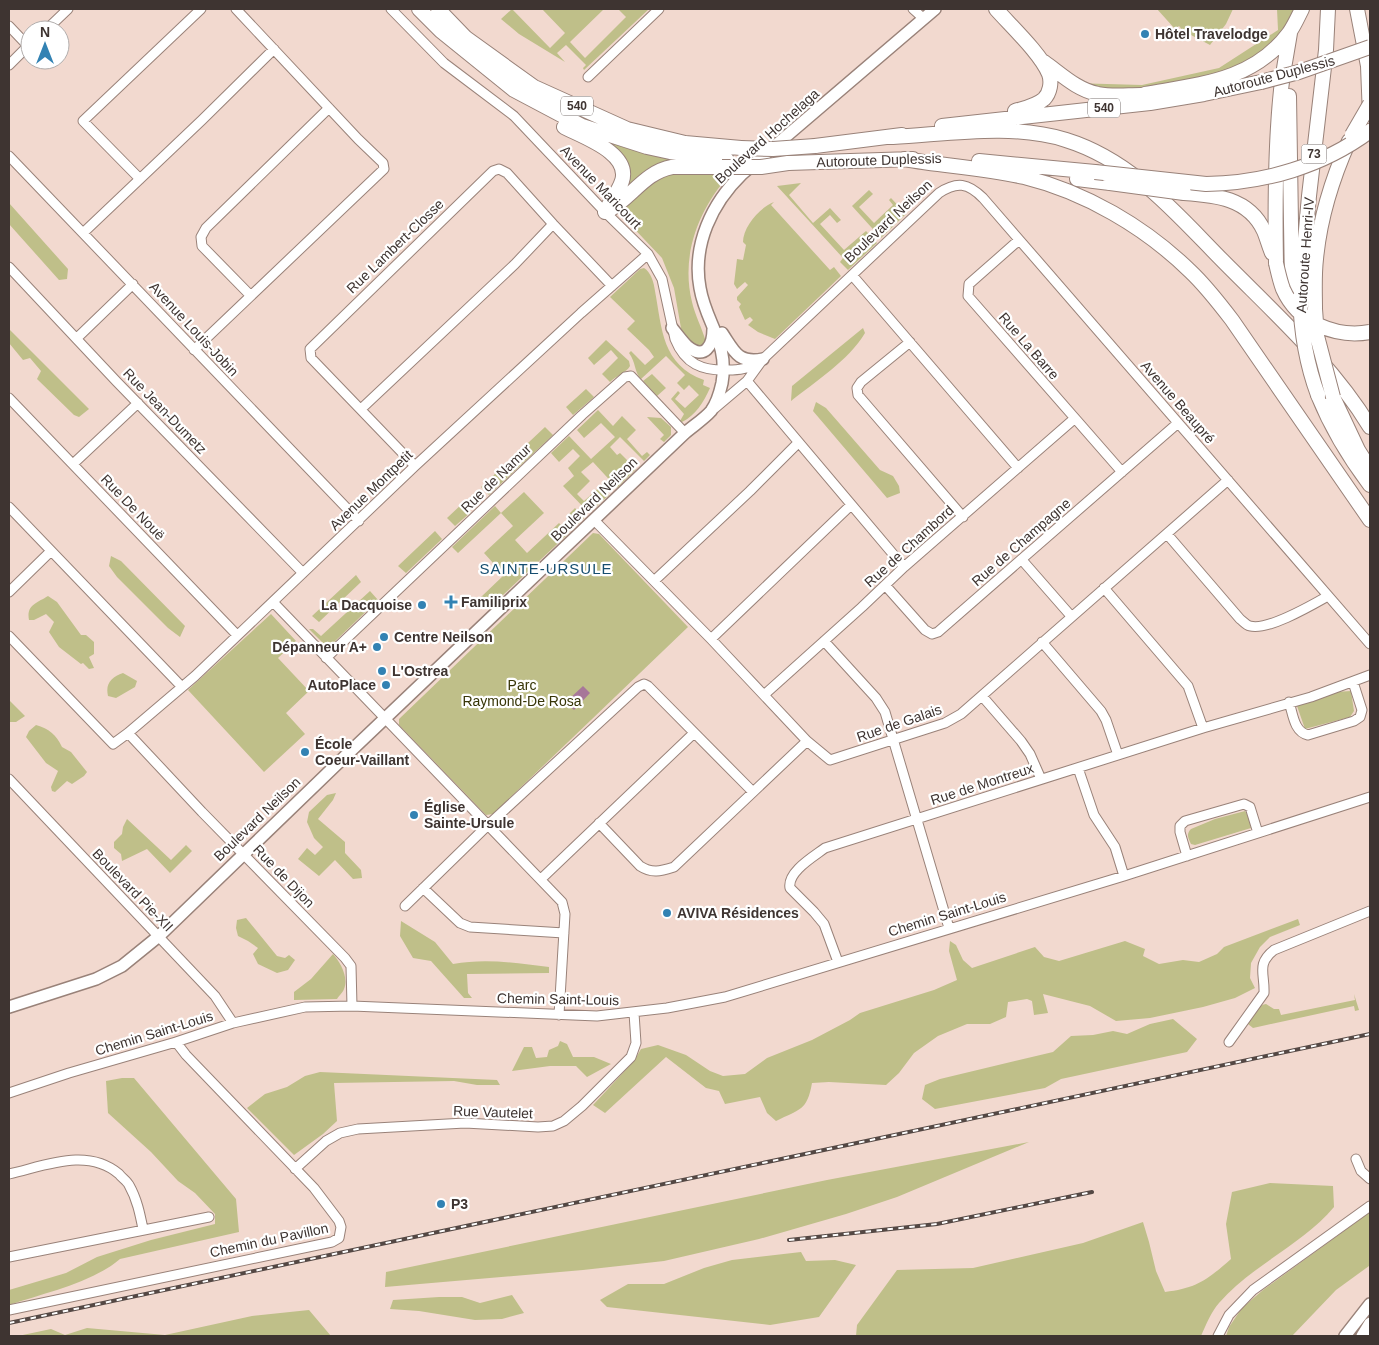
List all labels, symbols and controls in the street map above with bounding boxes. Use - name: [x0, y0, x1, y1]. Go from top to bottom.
- north arrow: [20, 20, 70, 70]
- text: N: [40, 24, 50, 40]
- place label: Hôtel Travelodge: [1155, 26, 1268, 42]
- marker: Hôtel Travelodge: [1139, 28, 1151, 40]
- street label: Autoroute Duplessis: [1211, 52, 1337, 100]
- street label: Boulevard Hochelaga: [712, 85, 822, 187]
- road number: 540: [561, 96, 593, 115]
- road number: 540: [1088, 99, 1120, 118]
- street label: Avenue Maricourt: [557, 142, 645, 232]
- road number: 73: [1302, 144, 1326, 164]
- street label: Autoroute Duplessis: [816, 150, 942, 170]
- street label: Boulevard Neilson: [841, 176, 935, 266]
- street label: Rue Lambert-Closse: [343, 196, 447, 296]
- street label: Autoroute Henri-IV: [1293, 196, 1317, 313]
- street label: Avenue Louis-Jobin: [146, 279, 242, 379]
- street label: Rue La Barre: [996, 309, 1062, 383]
- street label: Avenue Beaupré: [1138, 357, 1218, 447]
- street label: Rue Jean-Dumetz: [120, 365, 210, 457]
- street label: Rue de Namur: [458, 440, 535, 515]
- street label: Avenue Montpetit: [326, 446, 416, 534]
- street label: Boulevard Neilson: [548, 454, 640, 544]
- street label: Rue De Nouë: [98, 471, 168, 543]
- street label: Rue de Champagne: [968, 495, 1074, 589]
- street label: Rue de Chambord: [861, 502, 957, 590]
- district label: SAINTE-URSULE: [479, 560, 613, 577]
- place label: Familiprix: [461, 594, 527, 610]
- marker: Familiprix: [445, 596, 457, 608]
- place label: La Dacquoise: [321, 597, 412, 613]
- marker: La Dacquoise: [416, 599, 428, 611]
- place label: Centre Neilson: [394, 629, 493, 645]
- marker: Centre Neilson: [378, 631, 390, 643]
- place label: Dépanneur A+: [272, 639, 367, 655]
- marker: Dépanneur A+: [371, 641, 383, 653]
- place label: L'Ostrea: [392, 663, 448, 679]
- marker: L'Ostrea: [376, 665, 388, 677]
- place label: AutoPlace: [308, 677, 376, 693]
- park label: Parc Raymond-De Rosa: [462, 677, 582, 709]
- marker: AutoPlace: [380, 679, 392, 691]
- street label: Rue de Galais: [854, 701, 944, 745]
- place label: École Coeur-Vaillant: [315, 736, 409, 768]
- marker: École Coeur-Vaillant: [299, 746, 311, 758]
- street label: Rue de Montreux: [928, 760, 1036, 808]
- street label: Boulevard Neilson: [211, 774, 303, 864]
- place label: Église Sainte-Ursule: [424, 799, 514, 831]
- marker: Église Sainte-Ursule: [408, 809, 420, 821]
- street label: Rue de Dijon: [250, 841, 318, 911]
- street label: Boulevard Pie-XII: [89, 845, 177, 935]
- street label: Chemin Saint-Louis: [886, 888, 1008, 940]
- place label: AVIVA Résidences: [677, 905, 799, 921]
- marker: AVIVA Résidences: [661, 907, 673, 919]
- street label: Chemin Saint-Louis: [497, 990, 619, 1008]
- street label: Chemin Saint-Louis: [93, 1007, 215, 1059]
- street label: Rue Vautelet: [453, 1103, 533, 1121]
- place label: P3: [451, 1196, 468, 1212]
- marker: P3: [435, 1198, 447, 1210]
- street label: Chemin du Pavillon: [208, 1220, 330, 1260]

